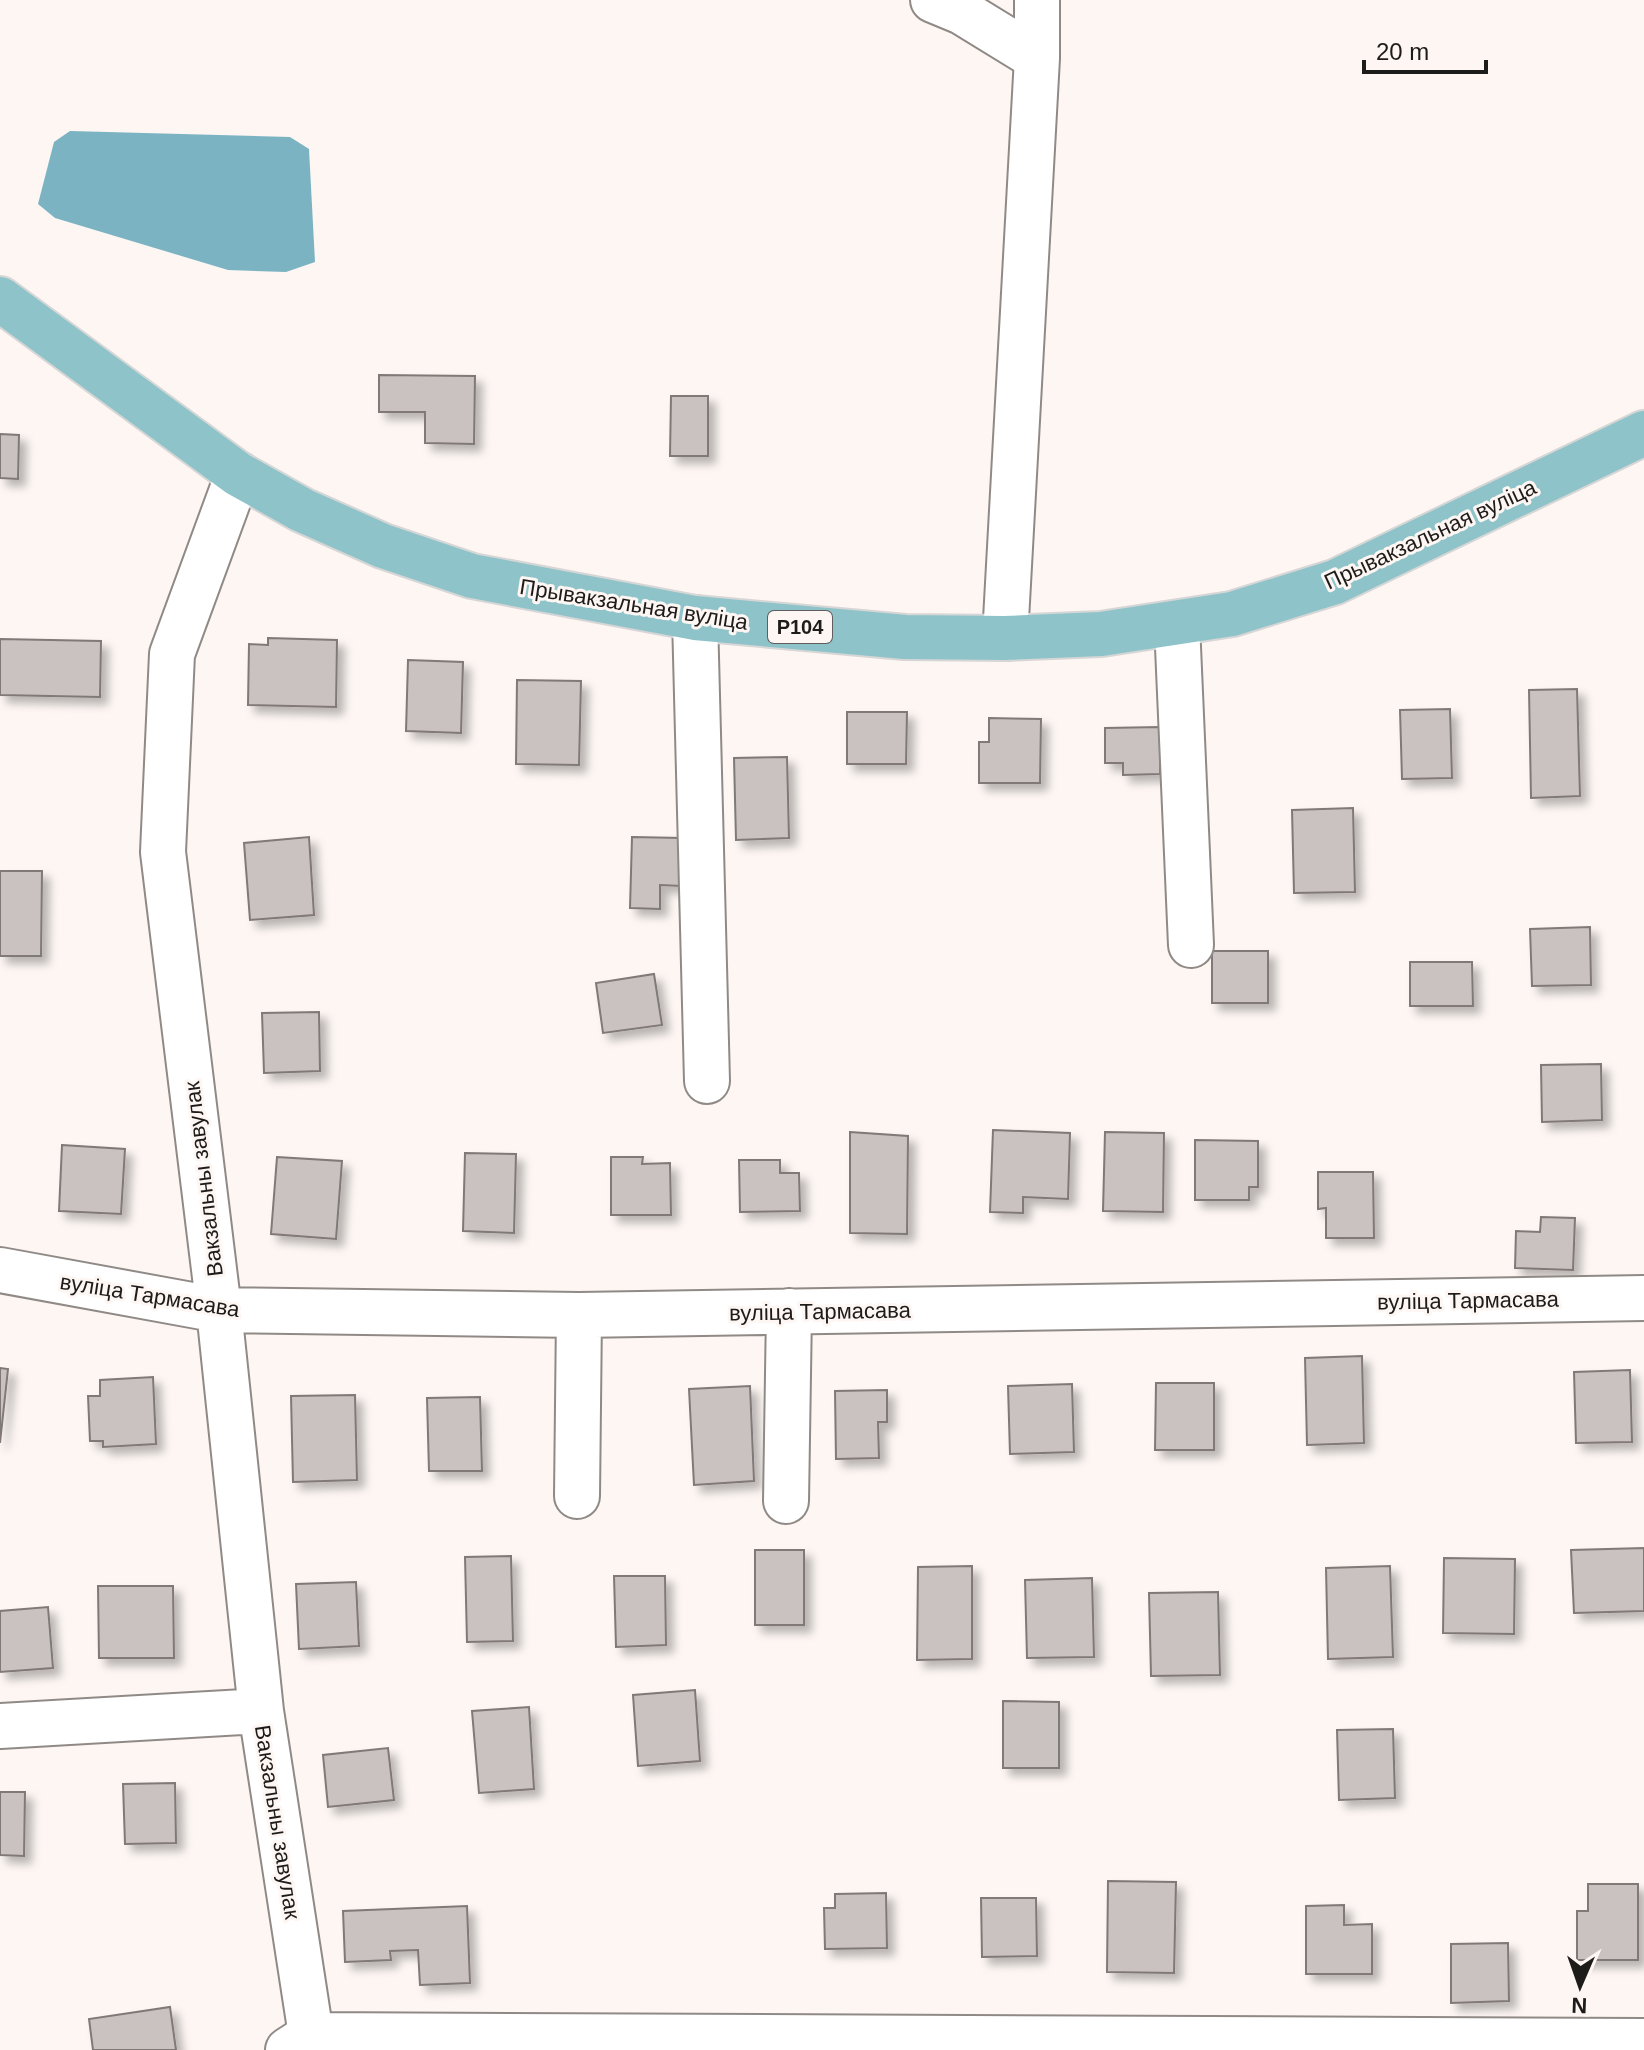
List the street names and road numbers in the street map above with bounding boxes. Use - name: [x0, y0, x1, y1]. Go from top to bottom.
- street label: Прывакзальная вуліца: [1320, 474, 1541, 595]
- street label: Прывакзальная вуліца: [518, 574, 751, 635]
- road number: Р104: [768, 611, 832, 643]
- street label: Вакзальны завулак: [179, 1080, 228, 1278]
- street label: вуліца Тармасава: [58, 1269, 242, 1322]
- street label: вуліца Тармасава: [1377, 1286, 1560, 1315]
- street label: вуліца Тармасава: [729, 1297, 912, 1326]
- street label: Вакзальны завулак: [250, 1723, 305, 1921]

